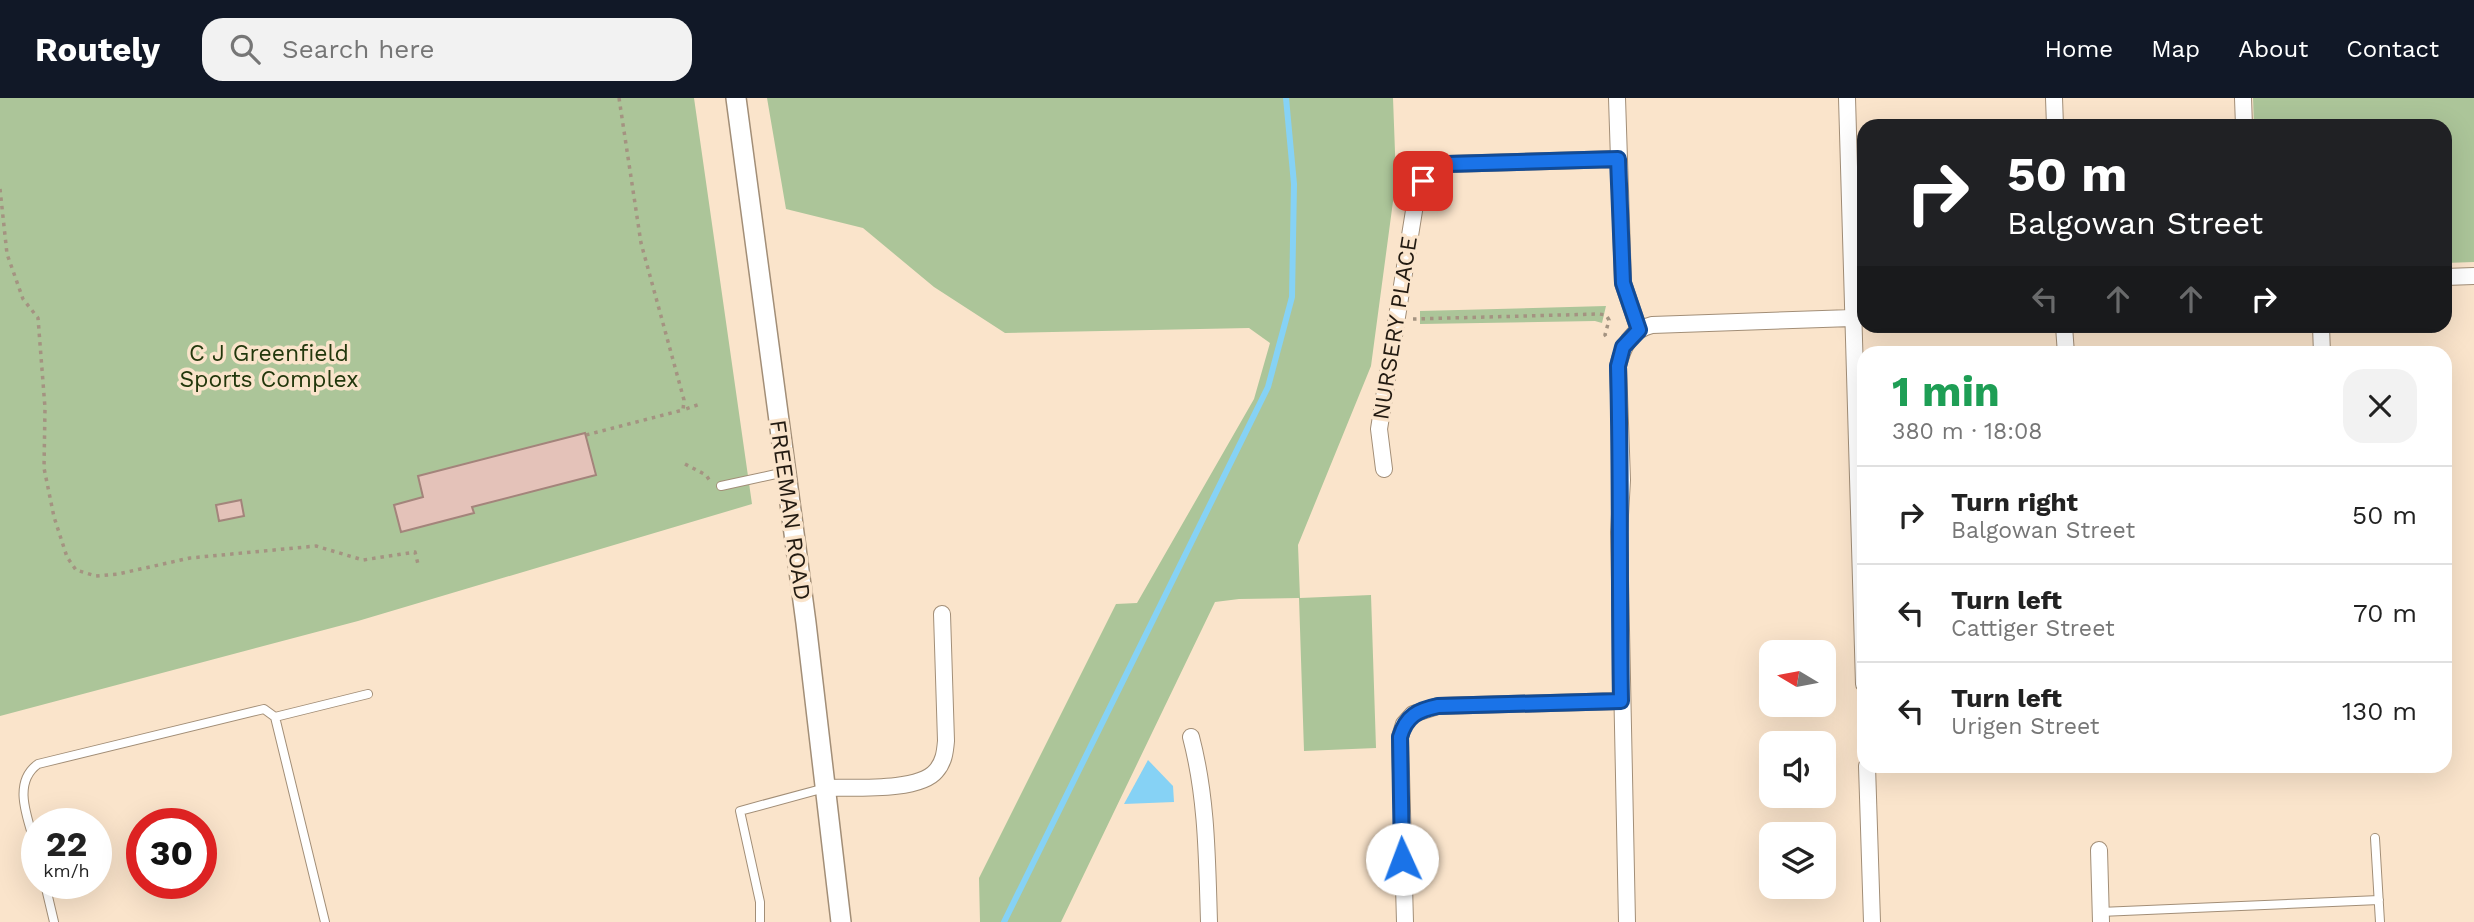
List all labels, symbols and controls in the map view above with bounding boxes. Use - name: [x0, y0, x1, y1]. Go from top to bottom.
- search box: [202, 18, 692, 81]
- text: Routely: [35, 30, 160, 69]
- icon: search: [226, 30, 264, 68]
- text: Search here: [282, 34, 434, 64]
- text: Home: [2045, 35, 2113, 63]
- text: Map: [2151, 35, 2200, 63]
- text: About: [2238, 35, 2308, 63]
- text: Contact: [2346, 35, 2439, 63]
- text: 50 m: [2007, 145, 2127, 203]
- icon: right: [1892, 147, 1983, 238]
- pin: [1393, 151, 1453, 211]
- icon: arrive: [1404, 162, 1442, 200]
- text: Balgowan Street: [2007, 204, 2263, 242]
- street label: NURSERY PLACE: [1367, 234, 1423, 422]
- icon: left: [2026, 280, 2064, 318]
- icon: ahead: [2099, 280, 2137, 318]
- icon: ahead: [2172, 280, 2210, 318]
- icon: right: [2245, 280, 2283, 318]
- park label: C J Greenfield Sports Complex: [179, 340, 359, 393]
- text: 1 min: [1892, 367, 2000, 416]
- button: close: [2343, 369, 2417, 443]
- street label: FREEMAN ROAD: [764, 418, 816, 602]
- text: 380 m · 18:08: [1892, 418, 2043, 445]
- text: Turn right: [1951, 487, 2078, 517]
- icon: right: [1892, 496, 1930, 534]
- text: 50 m: [2352, 500, 2417, 530]
- text: Balgowan Street: [1951, 517, 2135, 544]
- text: Turn left: [1951, 585, 2062, 615]
- icon: left: [1892, 594, 1930, 632]
- text: 70 m: [2353, 598, 2417, 628]
- text: Cattiger Street: [1951, 615, 2115, 642]
- north arrow: [1759, 640, 1836, 718]
- map controls: [1759, 640, 1836, 899]
- text: Turn left: [1951, 683, 2062, 713]
- icon: left: [1892, 692, 1930, 730]
- text: 130 m: [2342, 696, 2417, 726]
- text: Urigen Street: [1951, 713, 2100, 740]
- button: sound: [1759, 731, 1836, 808]
- speed limit sign: 30: [126, 808, 217, 899]
- position arrow: [1365, 822, 1439, 896]
- button: layers: [1759, 822, 1836, 899]
- text: 22: [46, 823, 87, 865]
- text: km/h: [43, 860, 90, 881]

